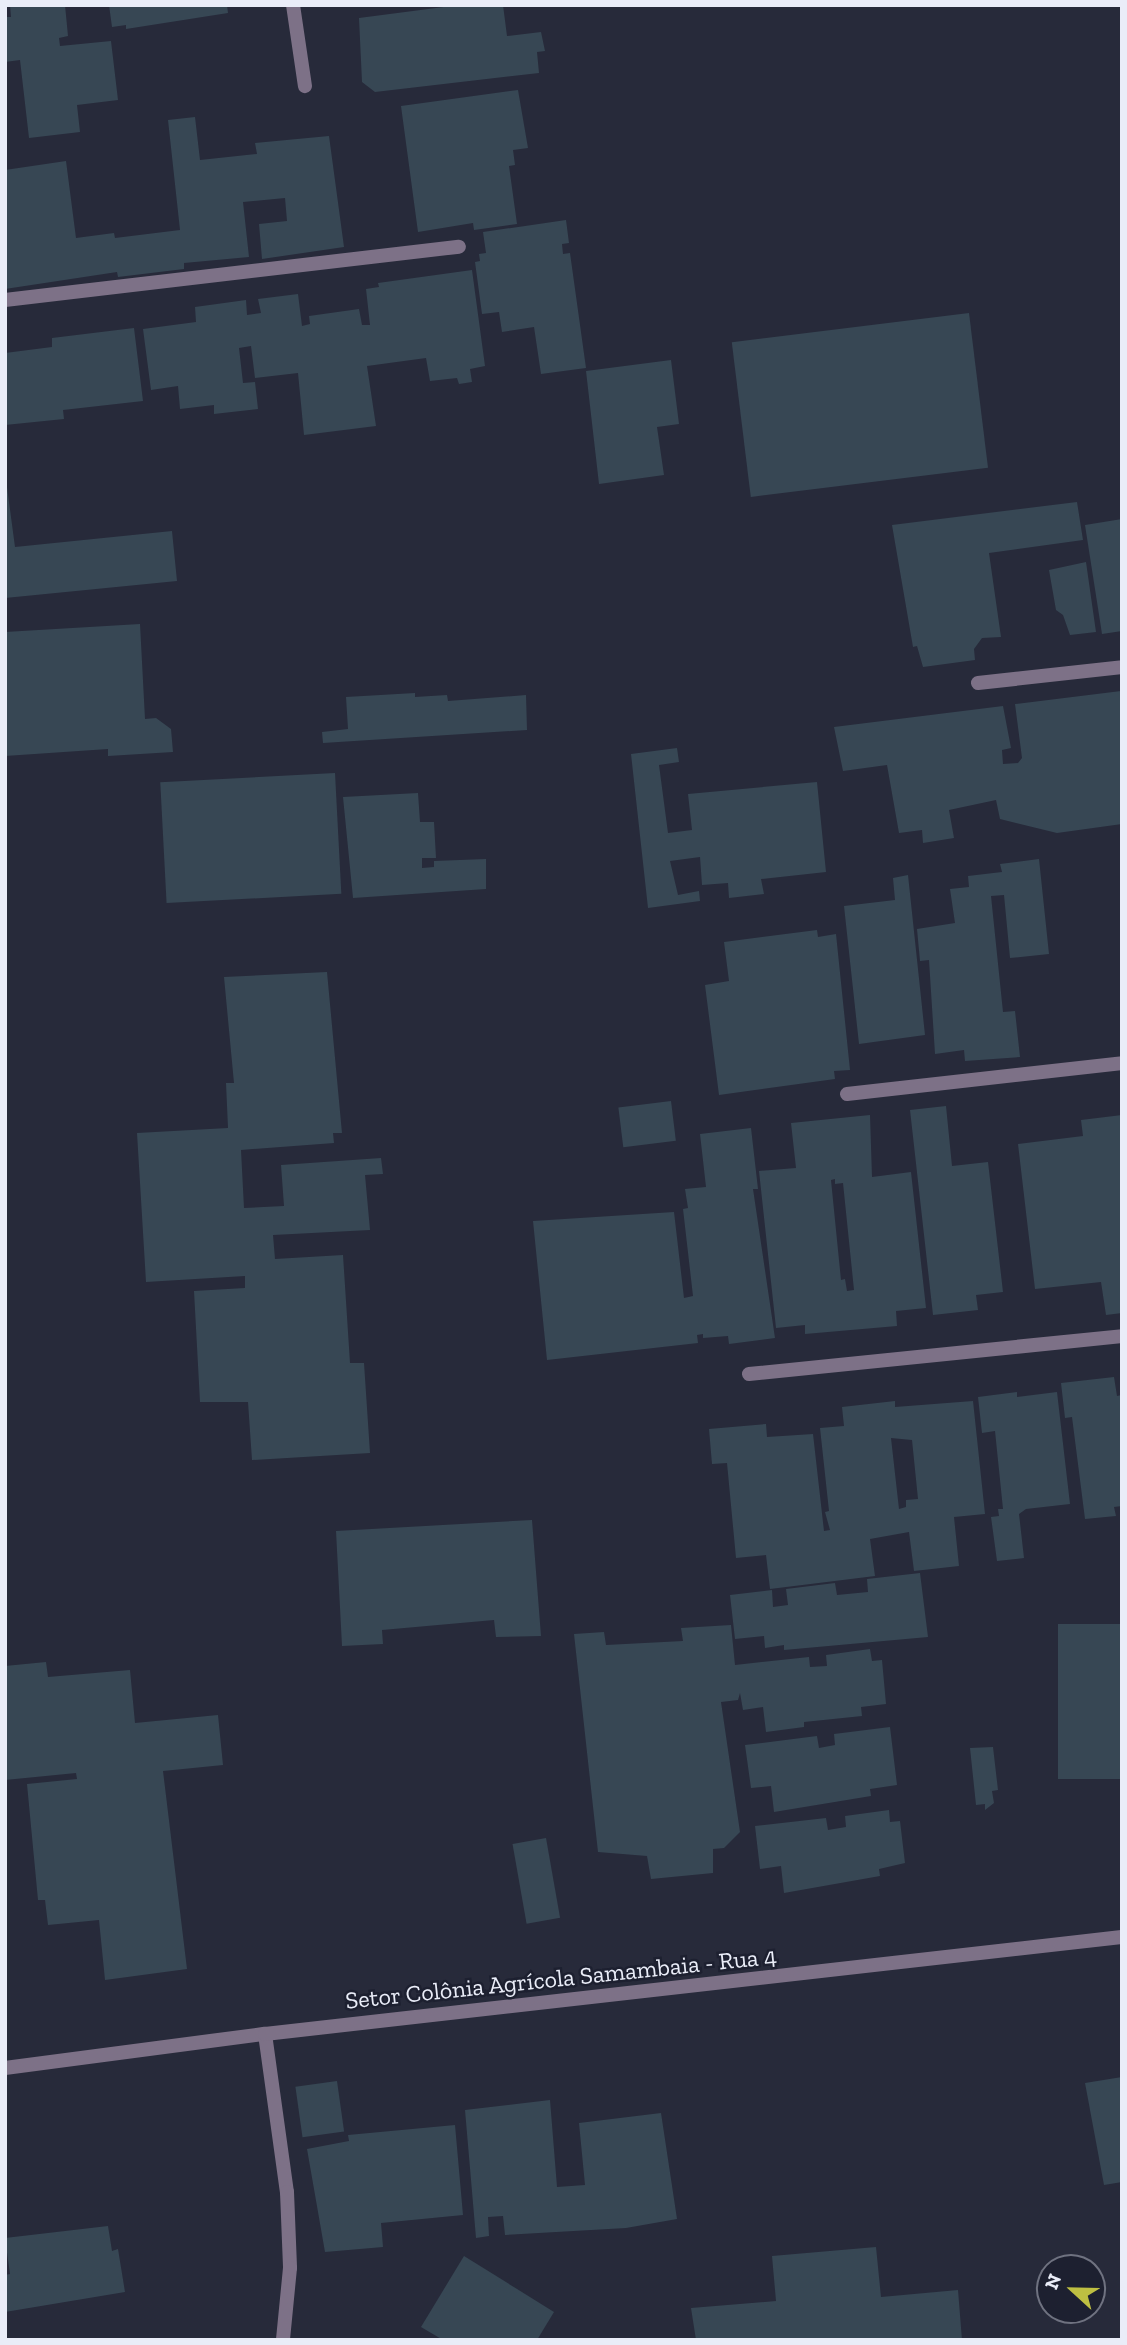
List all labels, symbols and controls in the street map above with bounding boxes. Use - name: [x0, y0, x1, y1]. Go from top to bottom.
- street label: Setor Colônia Agrícola Samambaia - Rua 4: [343, 1941, 779, 2015]
- north arrow: [1036, 2254, 1106, 2324]
- text: N: [1040, 2271, 1066, 2293]

